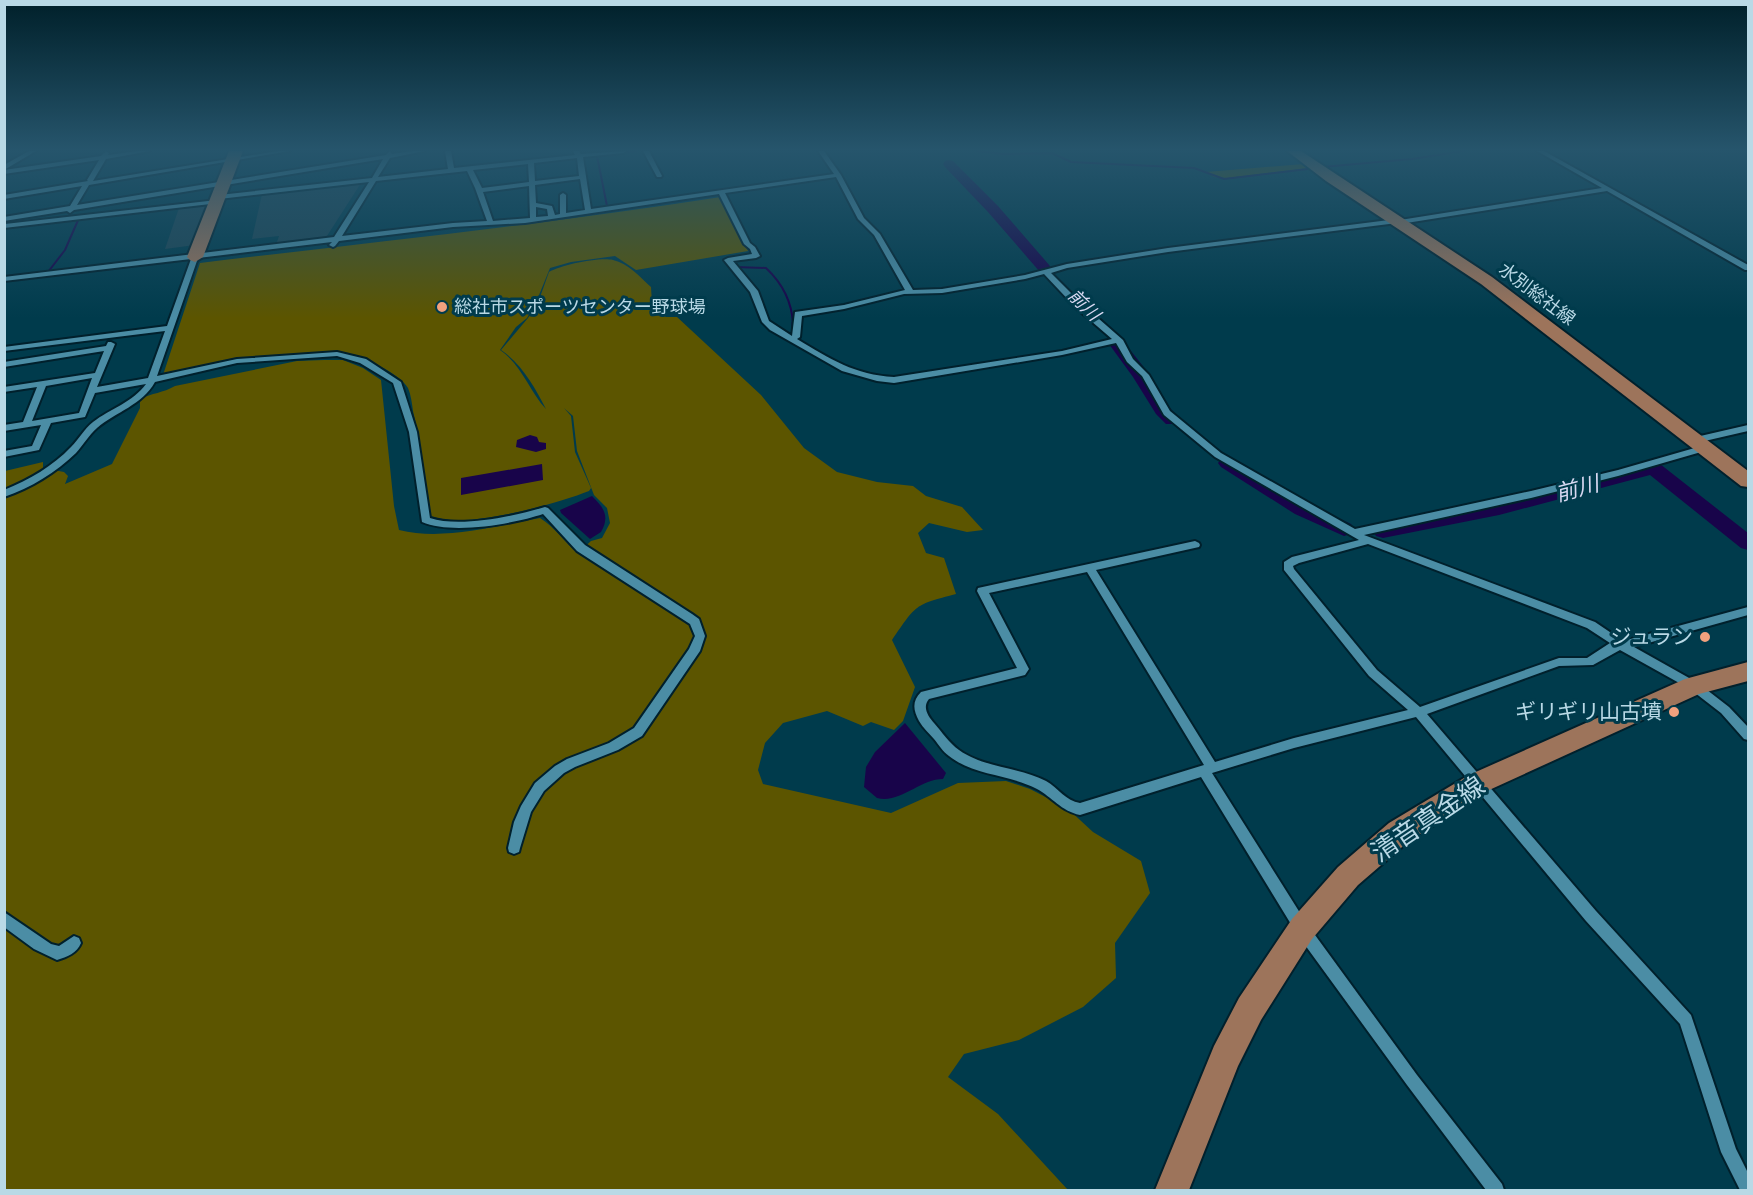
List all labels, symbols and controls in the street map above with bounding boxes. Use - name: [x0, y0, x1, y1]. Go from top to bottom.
- street label: 水別総社線: [1494, 255, 1582, 331]
- water label: 前川: [1063, 282, 1109, 328]
- place label: 総社市スポーツセンター野球場: [454, 292, 706, 319]
- marker: 総社市スポーツセンター野球場: [435, 300, 449, 314]
- water label: 前川: [1551, 464, 1604, 508]
- place label: ジュラン: [1610, 619, 1693, 650]
- marker: ジュラン: [1698, 630, 1712, 644]
- place label: ギリギリ山古墳: [1515, 694, 1662, 725]
- marker: ギリギリ山古墳: [1667, 705, 1681, 719]
- street label: 清音真金線: [1362, 764, 1491, 869]

